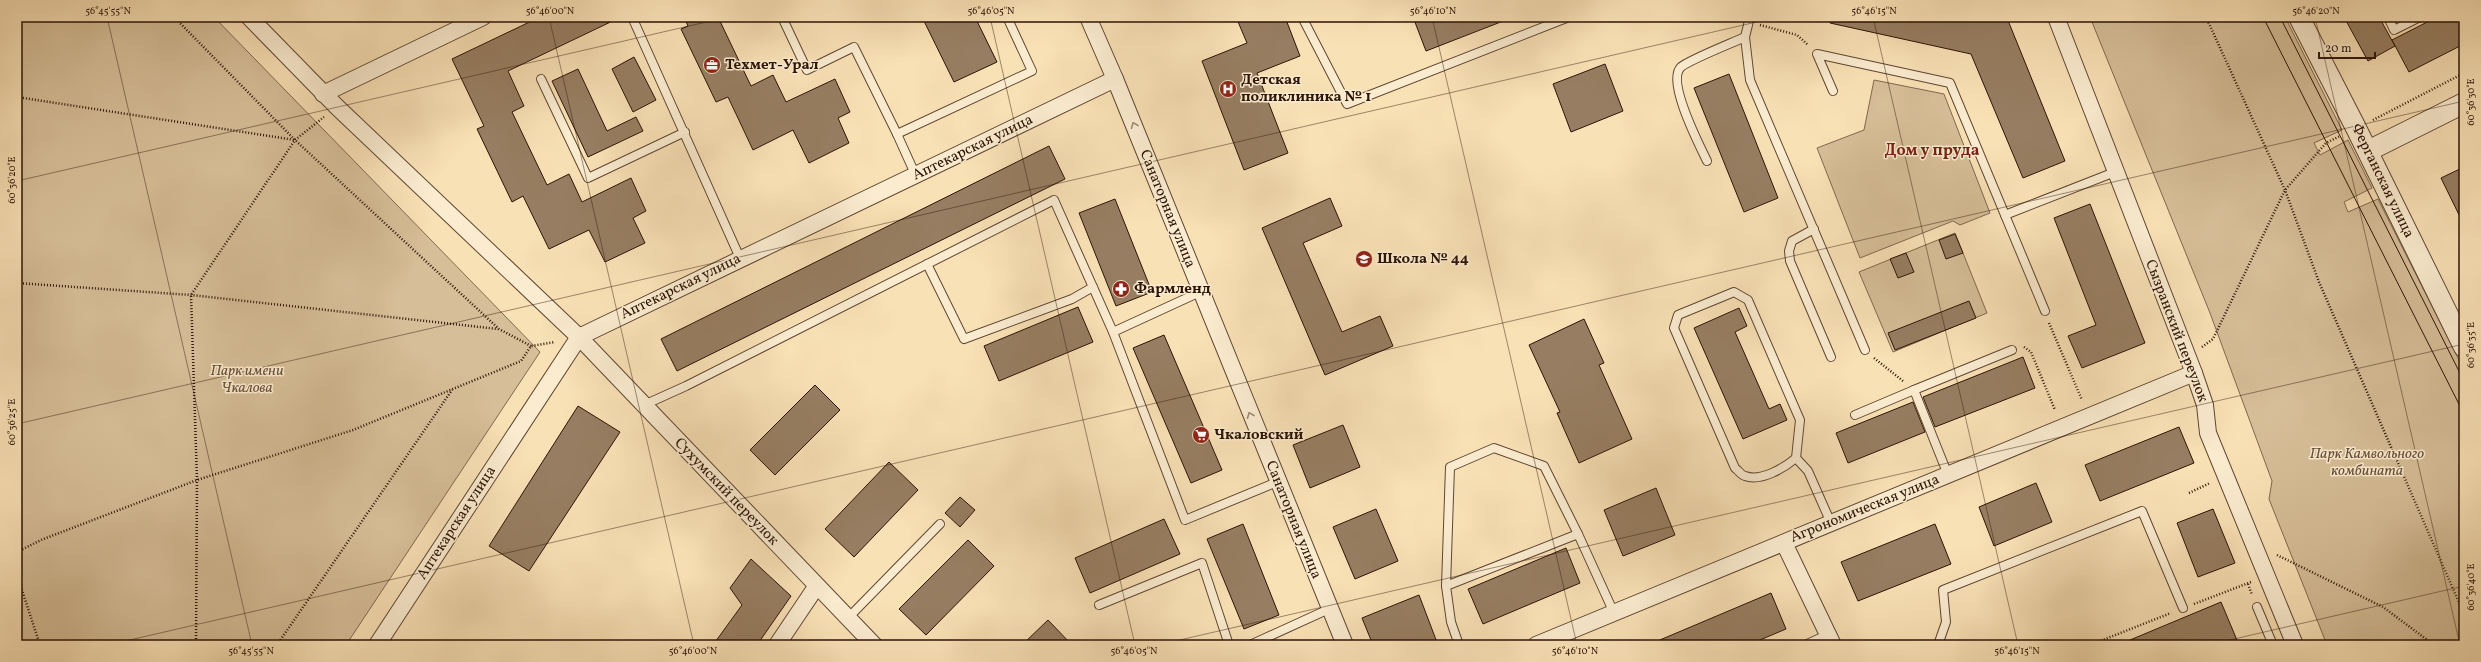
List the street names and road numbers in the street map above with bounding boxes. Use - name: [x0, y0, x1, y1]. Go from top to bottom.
- street label: Аптекарская улица: [909, 110, 1037, 186]
- street label: Ферганская улица: [2345, 120, 2419, 242]
- street label: Санаторная улица: [1134, 147, 1200, 271]
- street label: Аптекарская улица: [617, 249, 745, 325]
- street label: Сызранский переулок: [2139, 257, 2213, 405]
- street label: Сухумский переулок: [669, 433, 783, 551]
- street label: Санаторная улица: [1260, 458, 1326, 582]
- street label: Аптекарская улица: [412, 462, 502, 584]
- street label: Агрономическая улица: [1787, 469, 1943, 549]

